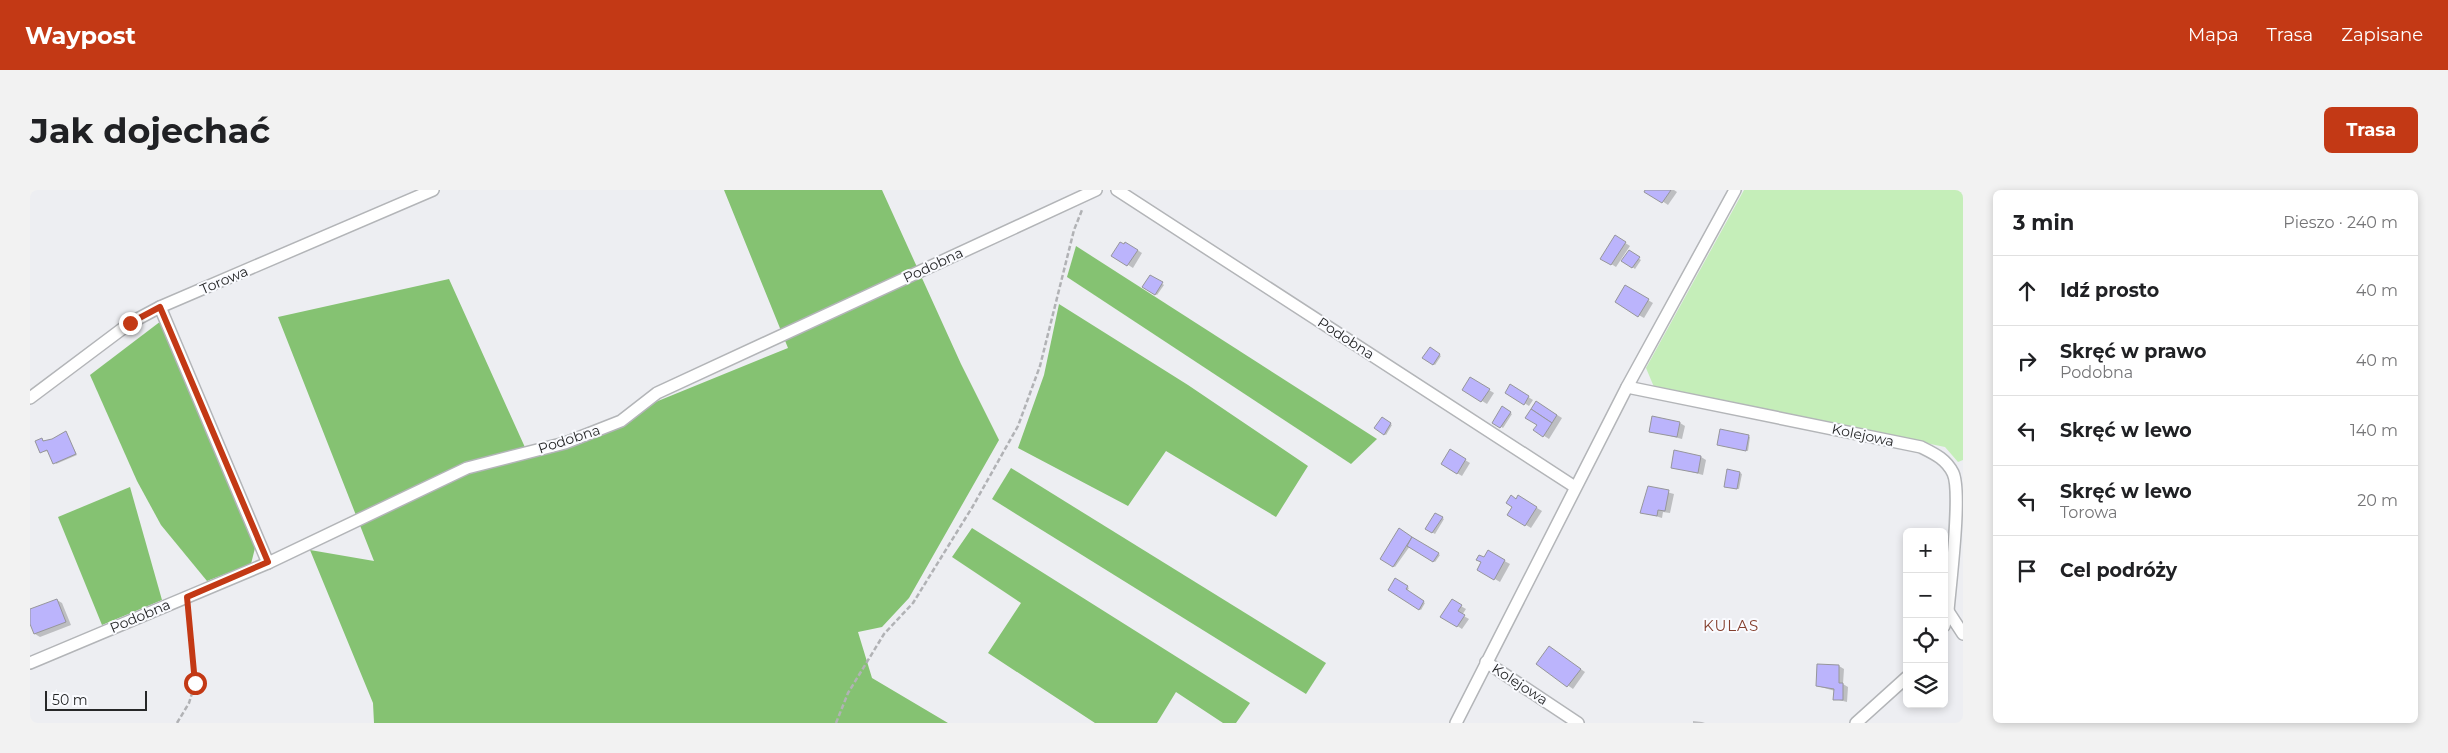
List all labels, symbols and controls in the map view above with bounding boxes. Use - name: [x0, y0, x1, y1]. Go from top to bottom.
- text: Waypost: [25, 21, 136, 50]
- text: Mapa: [2188, 24, 2239, 46]
- text: Trasa: [2267, 24, 2313, 46]
- text: Zapisane: [2341, 24, 2423, 46]
- button: Trasa: [2324, 107, 2418, 153]
- text: Jak dojechać: [30, 109, 270, 152]
- text: 3 min: [2013, 210, 2074, 235]
- text: Pieszo · 240 m: [2283, 213, 2398, 232]
- street label: Podobna: [900, 243, 966, 287]
- street label: Torowa: [197, 262, 251, 298]
- icon: ahead: [2013, 277, 2041, 305]
- text: Idź prosto: [2060, 279, 2159, 302]
- text: 40 m: [2356, 281, 2398, 300]
- route end: [119, 312, 142, 335]
- street label: Podobna: [1314, 313, 1378, 363]
- text: Skręć w prawo: [2060, 340, 2206, 363]
- icon: right: [2013, 347, 2041, 375]
- text: 40 m: [2356, 351, 2398, 370]
- text: Podobna: [2060, 363, 2133, 382]
- icon: left: [2013, 417, 2041, 445]
- text: Skręć w lewo: [2060, 419, 2192, 442]
- street label: Kolejowa: [1830, 420, 1896, 450]
- street label: Podobna: [536, 421, 602, 457]
- text: 140 m: [2350, 421, 2398, 440]
- text: Skręć w lewo: [2060, 480, 2192, 503]
- icon: left: [2013, 487, 2041, 515]
- text: 20 m: [2357, 491, 2398, 510]
- text: Torowa: [2060, 503, 2118, 522]
- map controls: [1903, 528, 1948, 708]
- button: +: [1903, 528, 1948, 573]
- icon: arrive: [2013, 557, 2041, 585]
- text: Cel podróży: [2060, 559, 2177, 582]
- button: −: [1903, 573, 1948, 618]
- street label: Podobna: [107, 595, 173, 637]
- district label: KULAS: [1703, 616, 1759, 635]
- button: locate: [1903, 618, 1948, 663]
- street label: Kolejowa: [1489, 659, 1551, 709]
- button: layers: [1903, 663, 1948, 708]
- route start: [184, 672, 207, 695]
- scale bar: [45, 688, 148, 711]
- text: 50 m: [52, 691, 88, 709]

